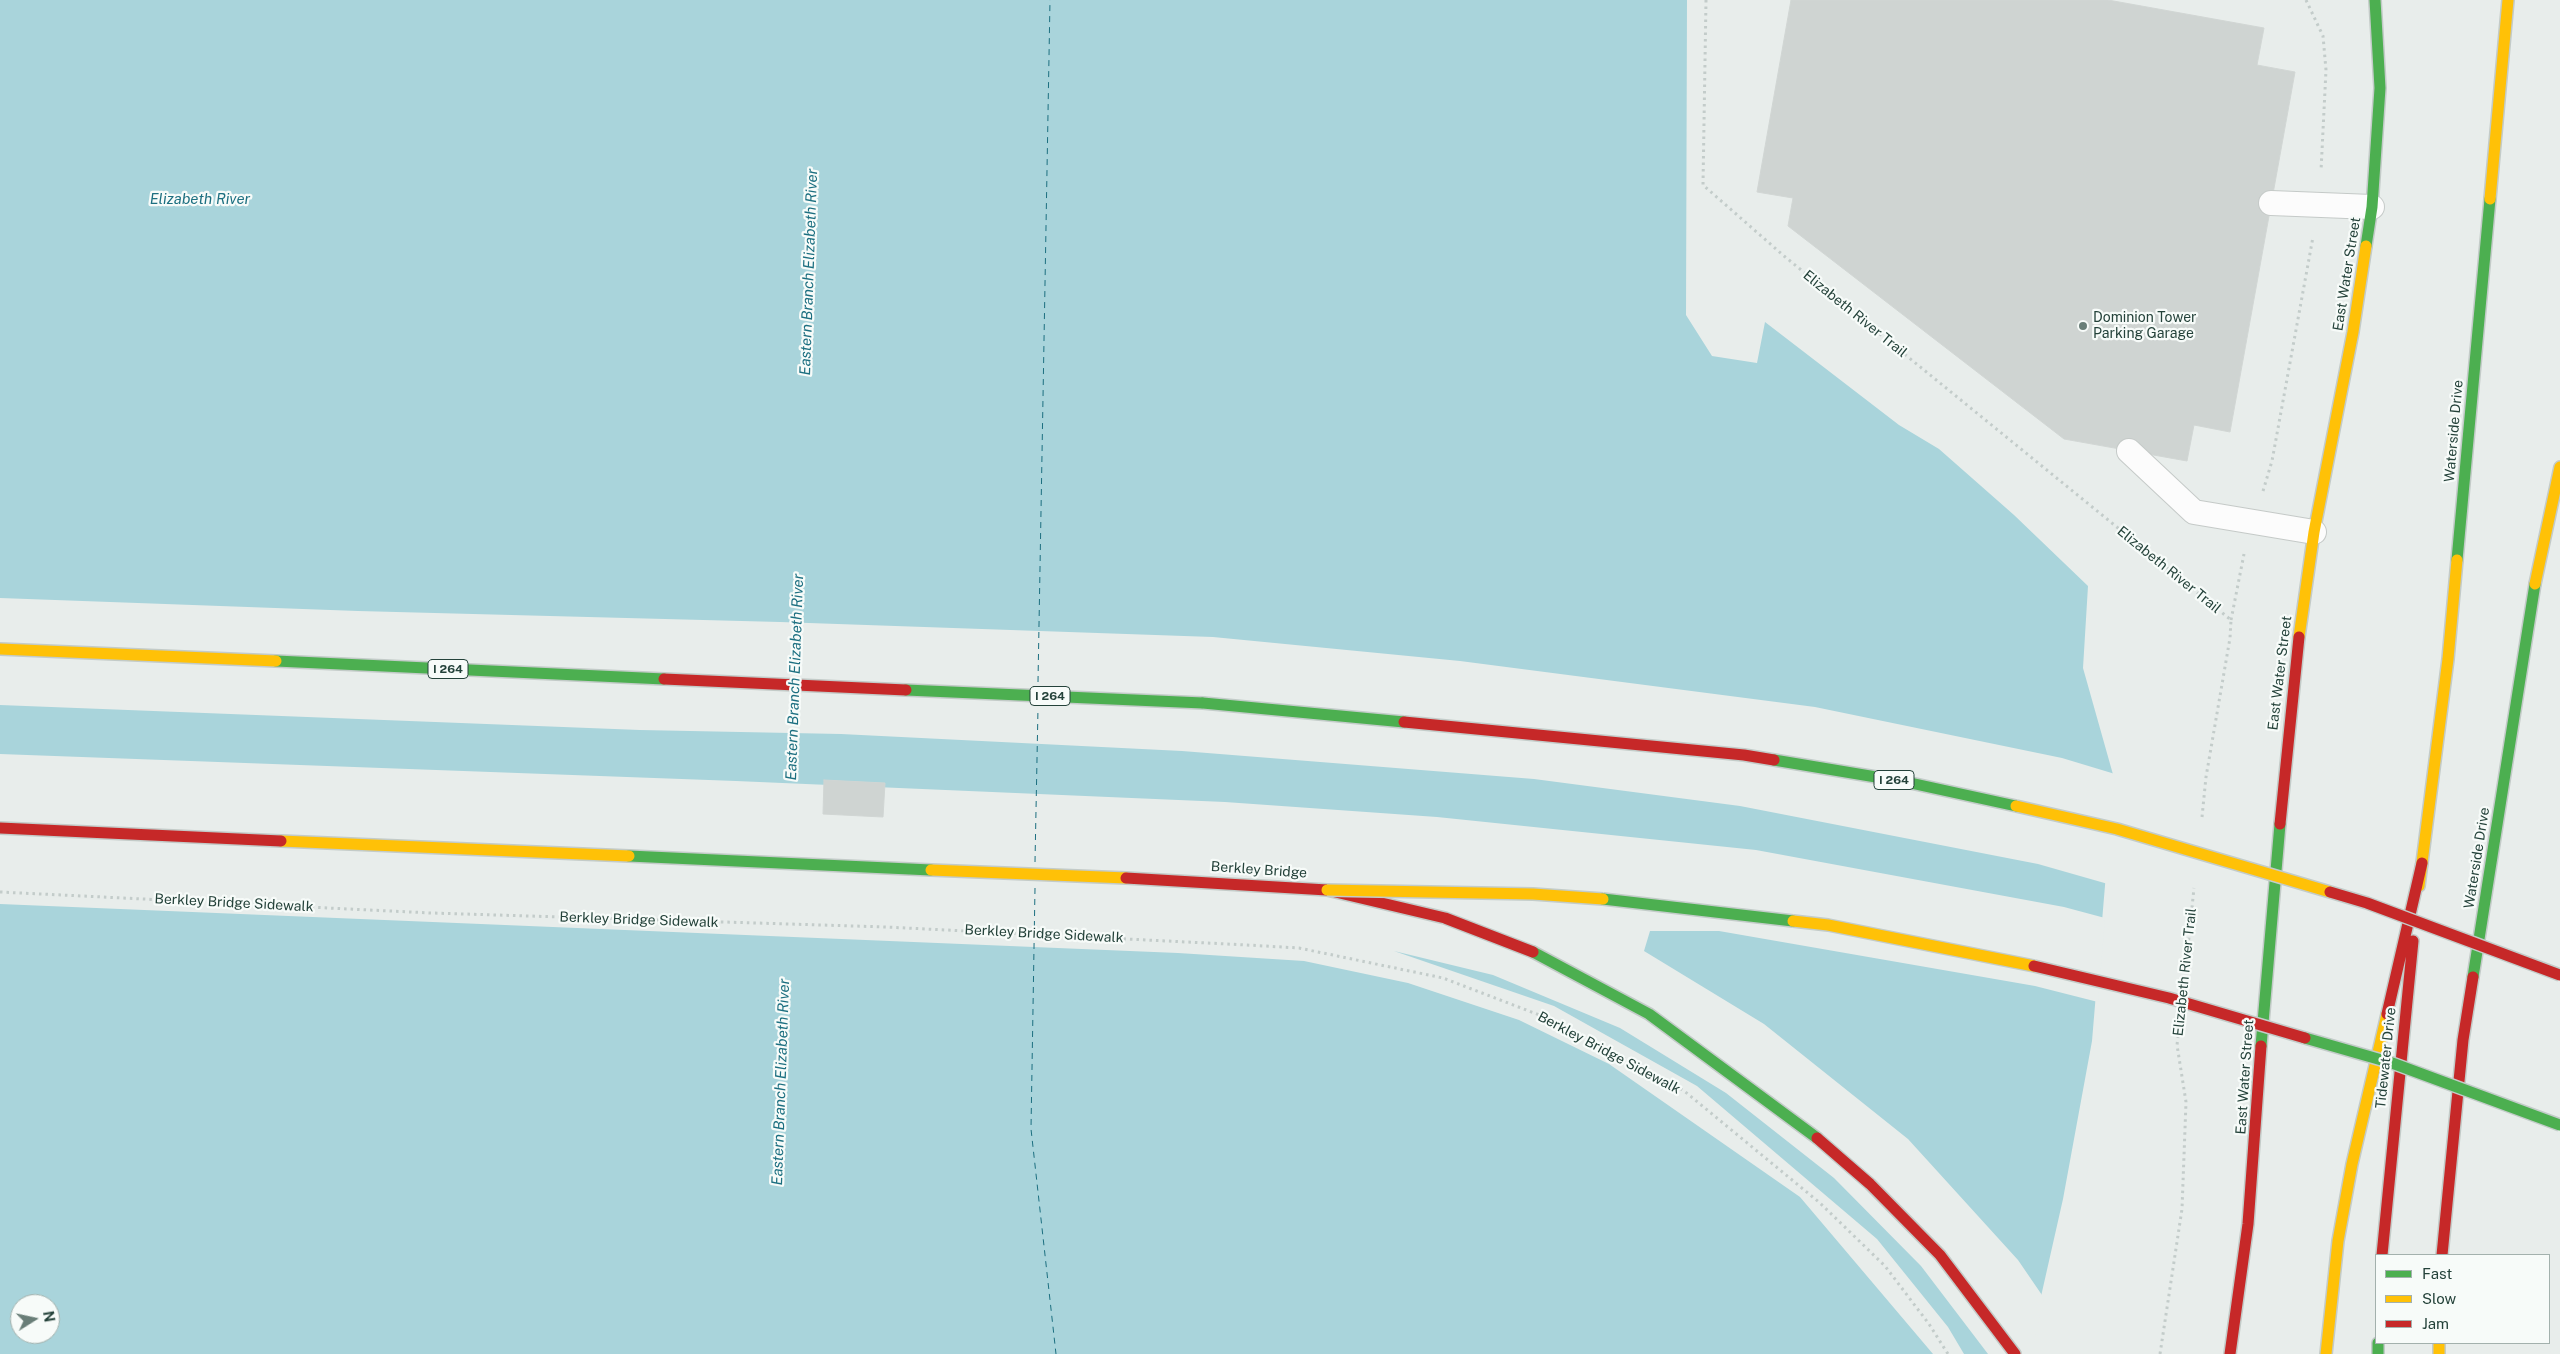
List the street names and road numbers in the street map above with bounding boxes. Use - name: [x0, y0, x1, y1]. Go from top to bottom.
- street label: East Water Street: [2330, 216, 2364, 332]
- street label: Elizabeth River Trail: [1800, 267, 1910, 361]
- street label: Waterside Drive: [2441, 379, 2467, 483]
- street label: Elizabeth River Trail: [2114, 523, 2224, 617]
- street label: East Water Street: [2265, 615, 2295, 731]
- road number: I 264: [428, 660, 468, 679]
- road number: I 264: [1030, 686, 1070, 706]
- road number: I 264: [1874, 770, 1914, 790]
- street label: Waterside Drive: [2461, 806, 2493, 910]
- street label: Berkley Bridge: [1210, 858, 1308, 882]
- street label: Berkley Bridge Sidewalk: [154, 890, 314, 916]
- street label: Elizabeth River Trail: [2170, 907, 2200, 1037]
- street label: Berkley Bridge Sidewalk: [559, 909, 719, 931]
- street label: Berkley Bridge Sidewalk: [964, 921, 1124, 947]
- street label: Tidewater Drive: [2372, 1007, 2400, 1109]
- street label: Berkley Bridge Sidewalk: [1535, 1008, 1683, 1098]
- street label: East Water Street: [2233, 1019, 2257, 1135]

